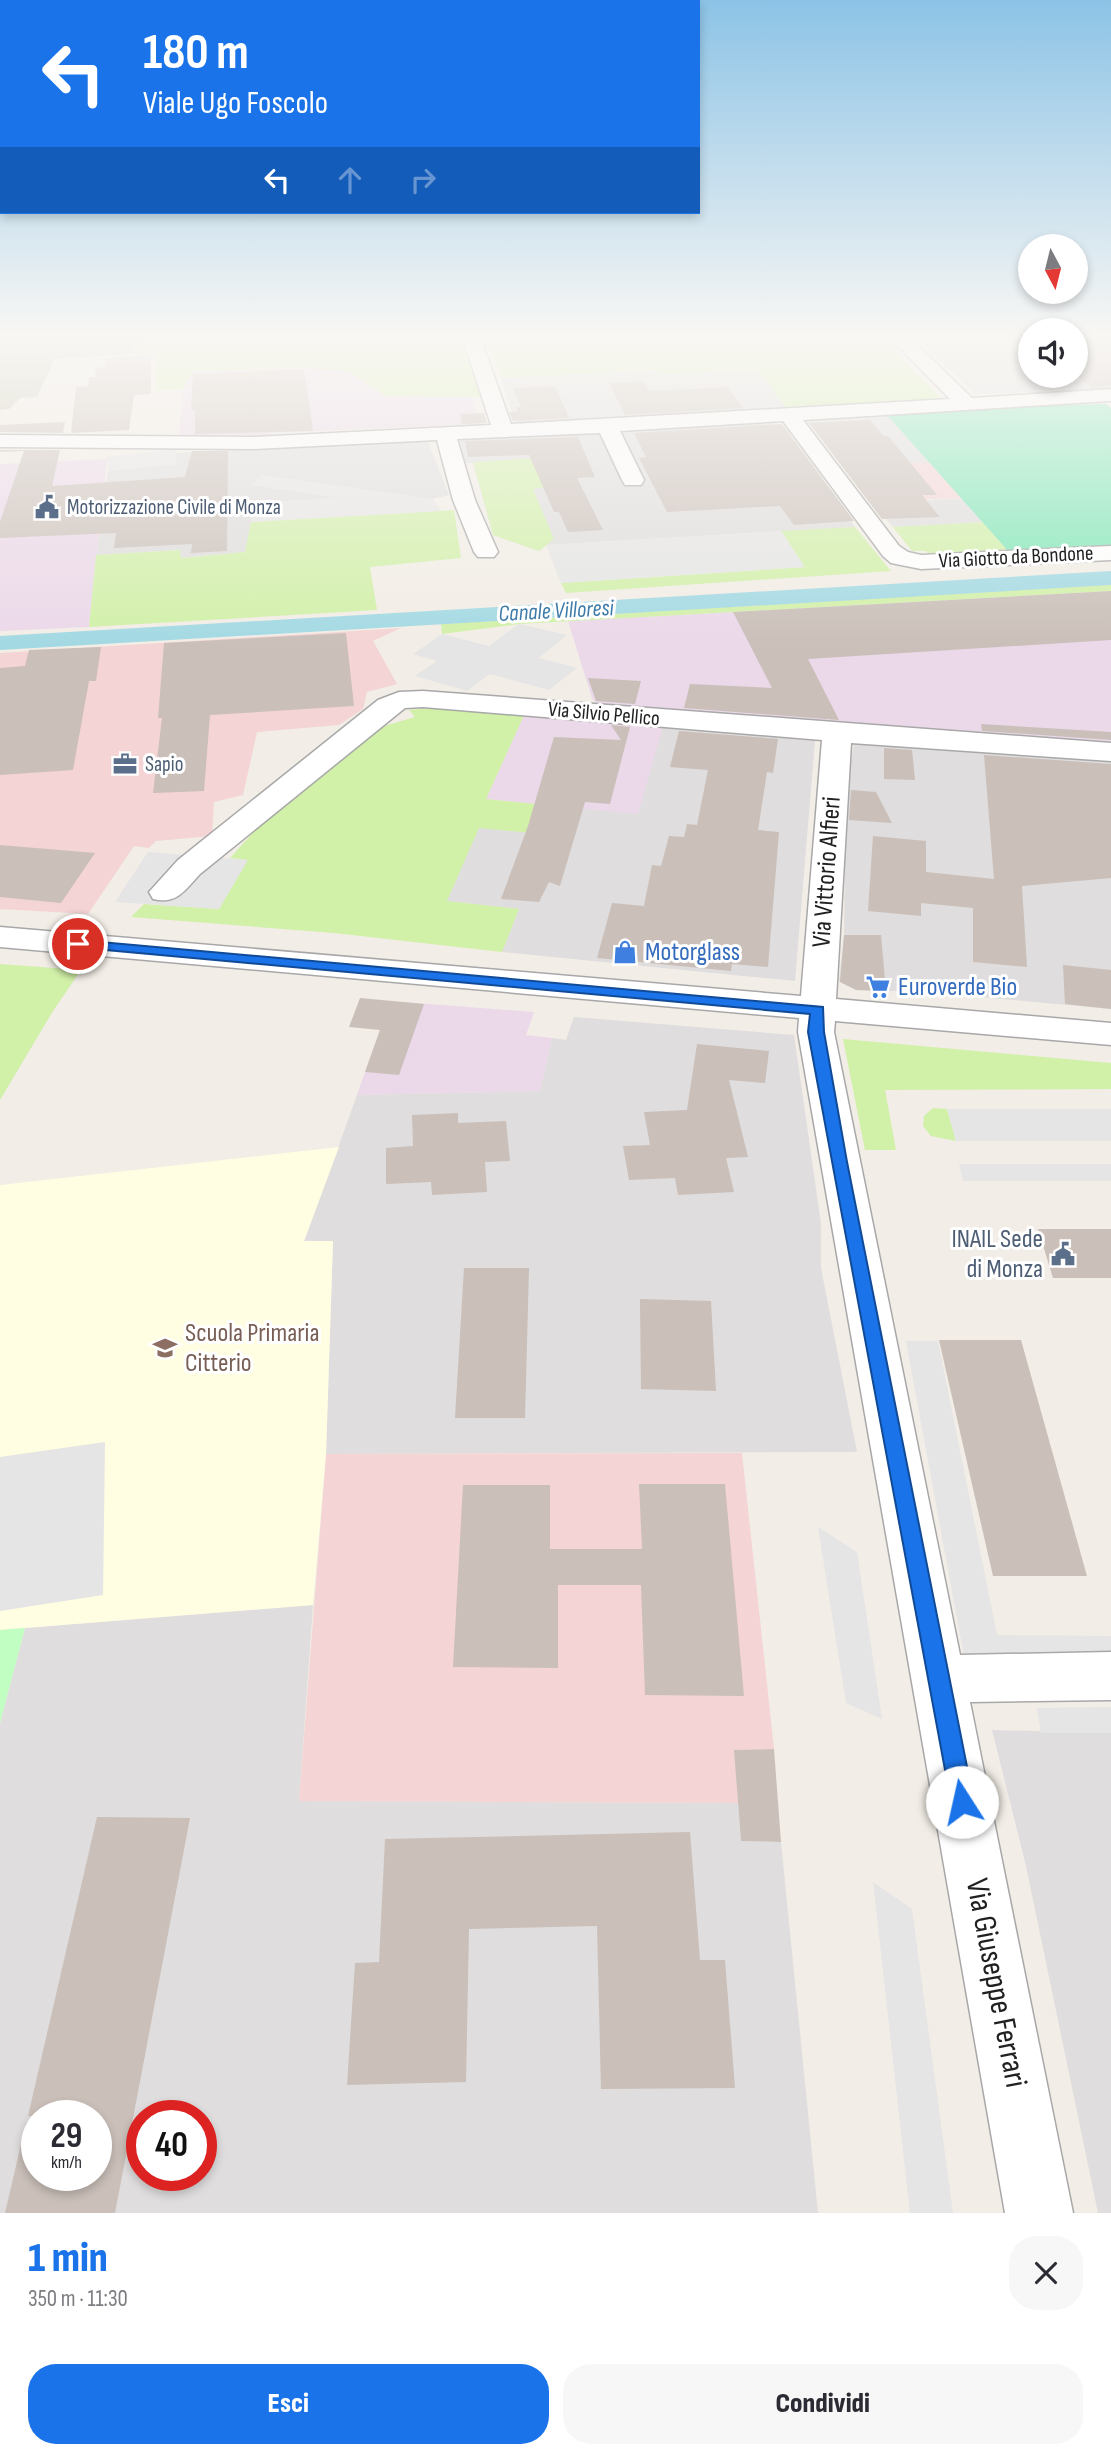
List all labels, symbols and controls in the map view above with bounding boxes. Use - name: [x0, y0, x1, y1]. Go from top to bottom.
- text: 180 m: [143, 24, 249, 83]
- icon: left: [28, 28, 119, 119]
- text: Viale Ugo Foscolo: [143, 84, 328, 123]
- icon: left: [258, 161, 296, 199]
- icon: ahead: [331, 161, 369, 199]
- icon: right: [404, 161, 442, 199]
- north arrow: [1018, 234, 1088, 304]
- map controls: [1018, 234, 1088, 388]
- button: sound: [1018, 318, 1088, 388]
- public building icon: Motorizzazione Civile di Monza: [33, 493, 61, 521]
- place label: Motorizzazione Civile di Monza: [67, 495, 281, 520]
- street label: Via Giotto da Bondone: [938, 540, 1094, 574]
- water label: Canale Villoresi: [498, 594, 615, 628]
- street label: Via Silvio Pellico: [547, 697, 661, 731]
- office icon: Sapio: [111, 750, 139, 778]
- place label: Sapio: [145, 752, 183, 777]
- street label: Via Vittorio Alfieri: [806, 795, 848, 949]
- pin: [48, 914, 108, 974]
- icon: arrive: [59, 925, 97, 963]
- place label: Motorglass: [645, 937, 740, 968]
- shop icon: Motorglass: [611, 938, 639, 966]
- place label: Euroverde Bio: [898, 972, 1017, 1003]
- supermarket icon: Euroverde Bio: [864, 973, 892, 1001]
- place label: INAIL Sede di Monza: [951, 1224, 1043, 1285]
- public building icon: INAIL Sede di Monza: [1049, 1240, 1077, 1268]
- place label: Scuola Primaria Citterio: [185, 1318, 319, 1379]
- school or university icon: Scuola Primaria Citterio: [151, 1334, 179, 1362]
- position arrow: [925, 1765, 999, 1839]
- street label: Via Giuseppe Ferrari: [957, 1875, 1035, 2091]
- speed limit sign: 40: [126, 2100, 217, 2191]
- text: 29: [51, 2115, 82, 2158]
- text: km/h: [51, 2152, 82, 2173]
- text: 1 min: [28, 2233, 108, 2284]
- button: close: [1009, 2236, 1083, 2310]
- text: 350 m · 11:30: [28, 2285, 128, 2313]
- button: Esci: [28, 2364, 549, 2444]
- button: Condividi: [563, 2364, 1083, 2444]

